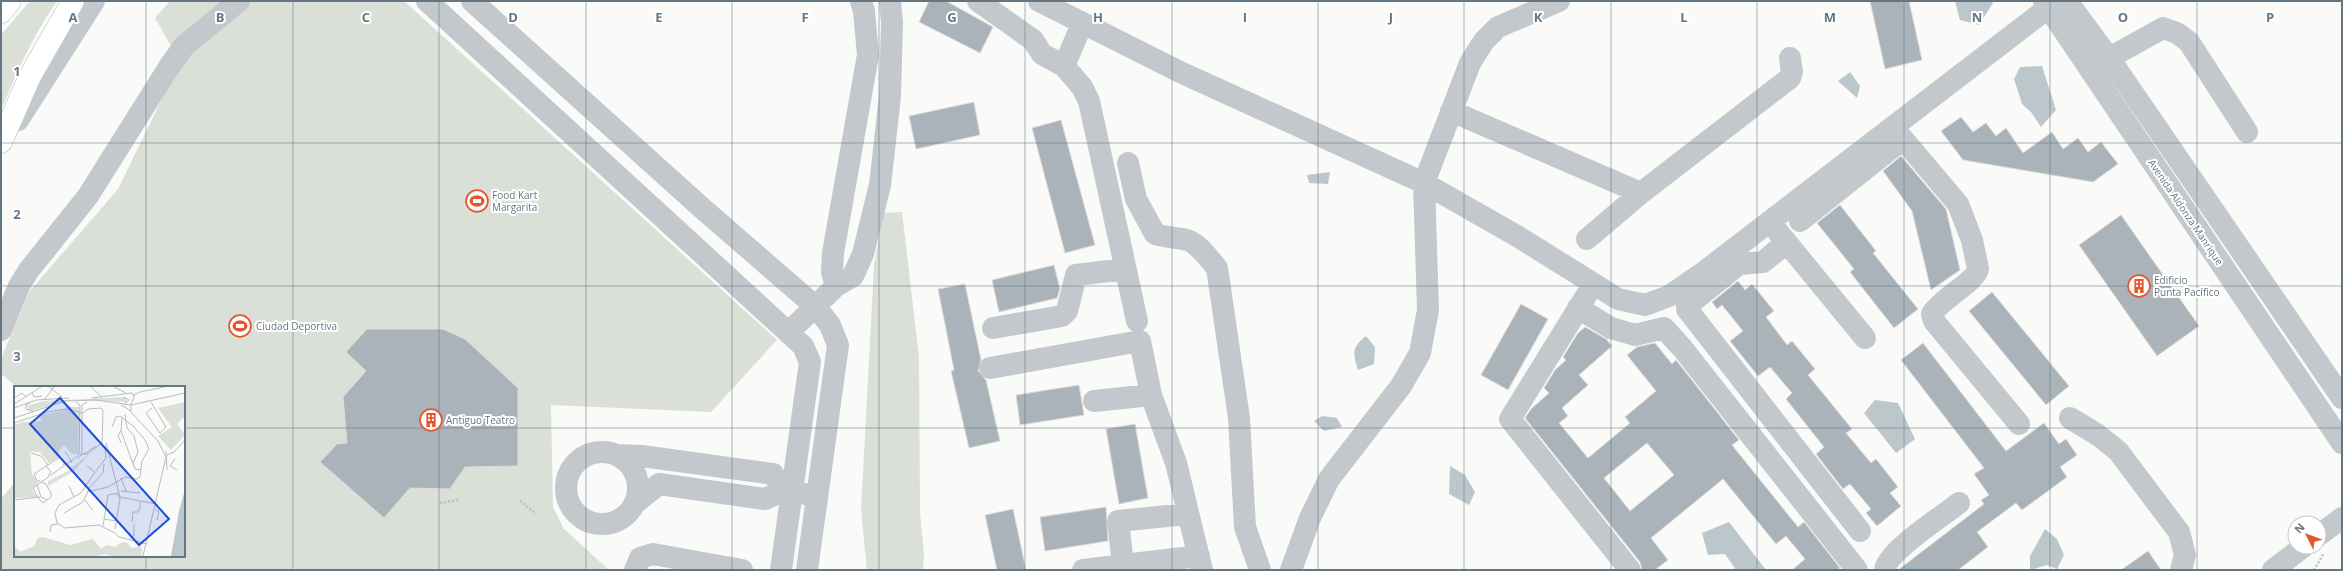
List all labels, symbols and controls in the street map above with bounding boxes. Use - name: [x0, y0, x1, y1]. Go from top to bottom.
- text: A: [69, 8, 78, 26]
- text: B: [216, 8, 225, 26]
- text: C: [362, 8, 370, 26]
- text: D: [508, 8, 518, 26]
- text: E: [655, 8, 663, 26]
- text: F: [801, 8, 809, 26]
- text: G: [947, 8, 957, 26]
- text: H: [1093, 8, 1103, 26]
- text: I: [1243, 8, 1247, 26]
- text: J: [1388, 8, 1393, 26]
- text: K: [1534, 8, 1543, 26]
- text: L: [1680, 8, 1688, 26]
- text: M: [1824, 8, 1836, 26]
- text: N: [1972, 8, 1982, 26]
- text: O: [2118, 8, 2128, 26]
- text: P: [2266, 8, 2274, 26]
- text: 1: [13, 62, 21, 80]
- street label: Avenida Aldonza Manrique: [2145, 156, 2227, 268]
- sports icon: Food Kart Margarita: [464, 188, 490, 214]
- place label: Food Kart Margarita: [492, 188, 538, 214]
- text: 2: [13, 205, 21, 223]
- building icon: Edificio Punta Pacífico: [2126, 273, 2152, 299]
- place label: Edificio Punta Pacífico: [2154, 273, 2220, 299]
- sports icon: Ciudad Deportiva: [227, 313, 253, 339]
- place label: Ciudad Deportiva: [256, 319, 337, 333]
- text: 3: [13, 347, 21, 365]
- inset map: [14, 386, 185, 557]
- building icon: Antiguo Teatro: [418, 407, 444, 433]
- place label: Antiguo Teatro: [446, 413, 515, 427]
- north arrow: [2287, 515, 2327, 555]
- text: N: [2291, 520, 2308, 536]

